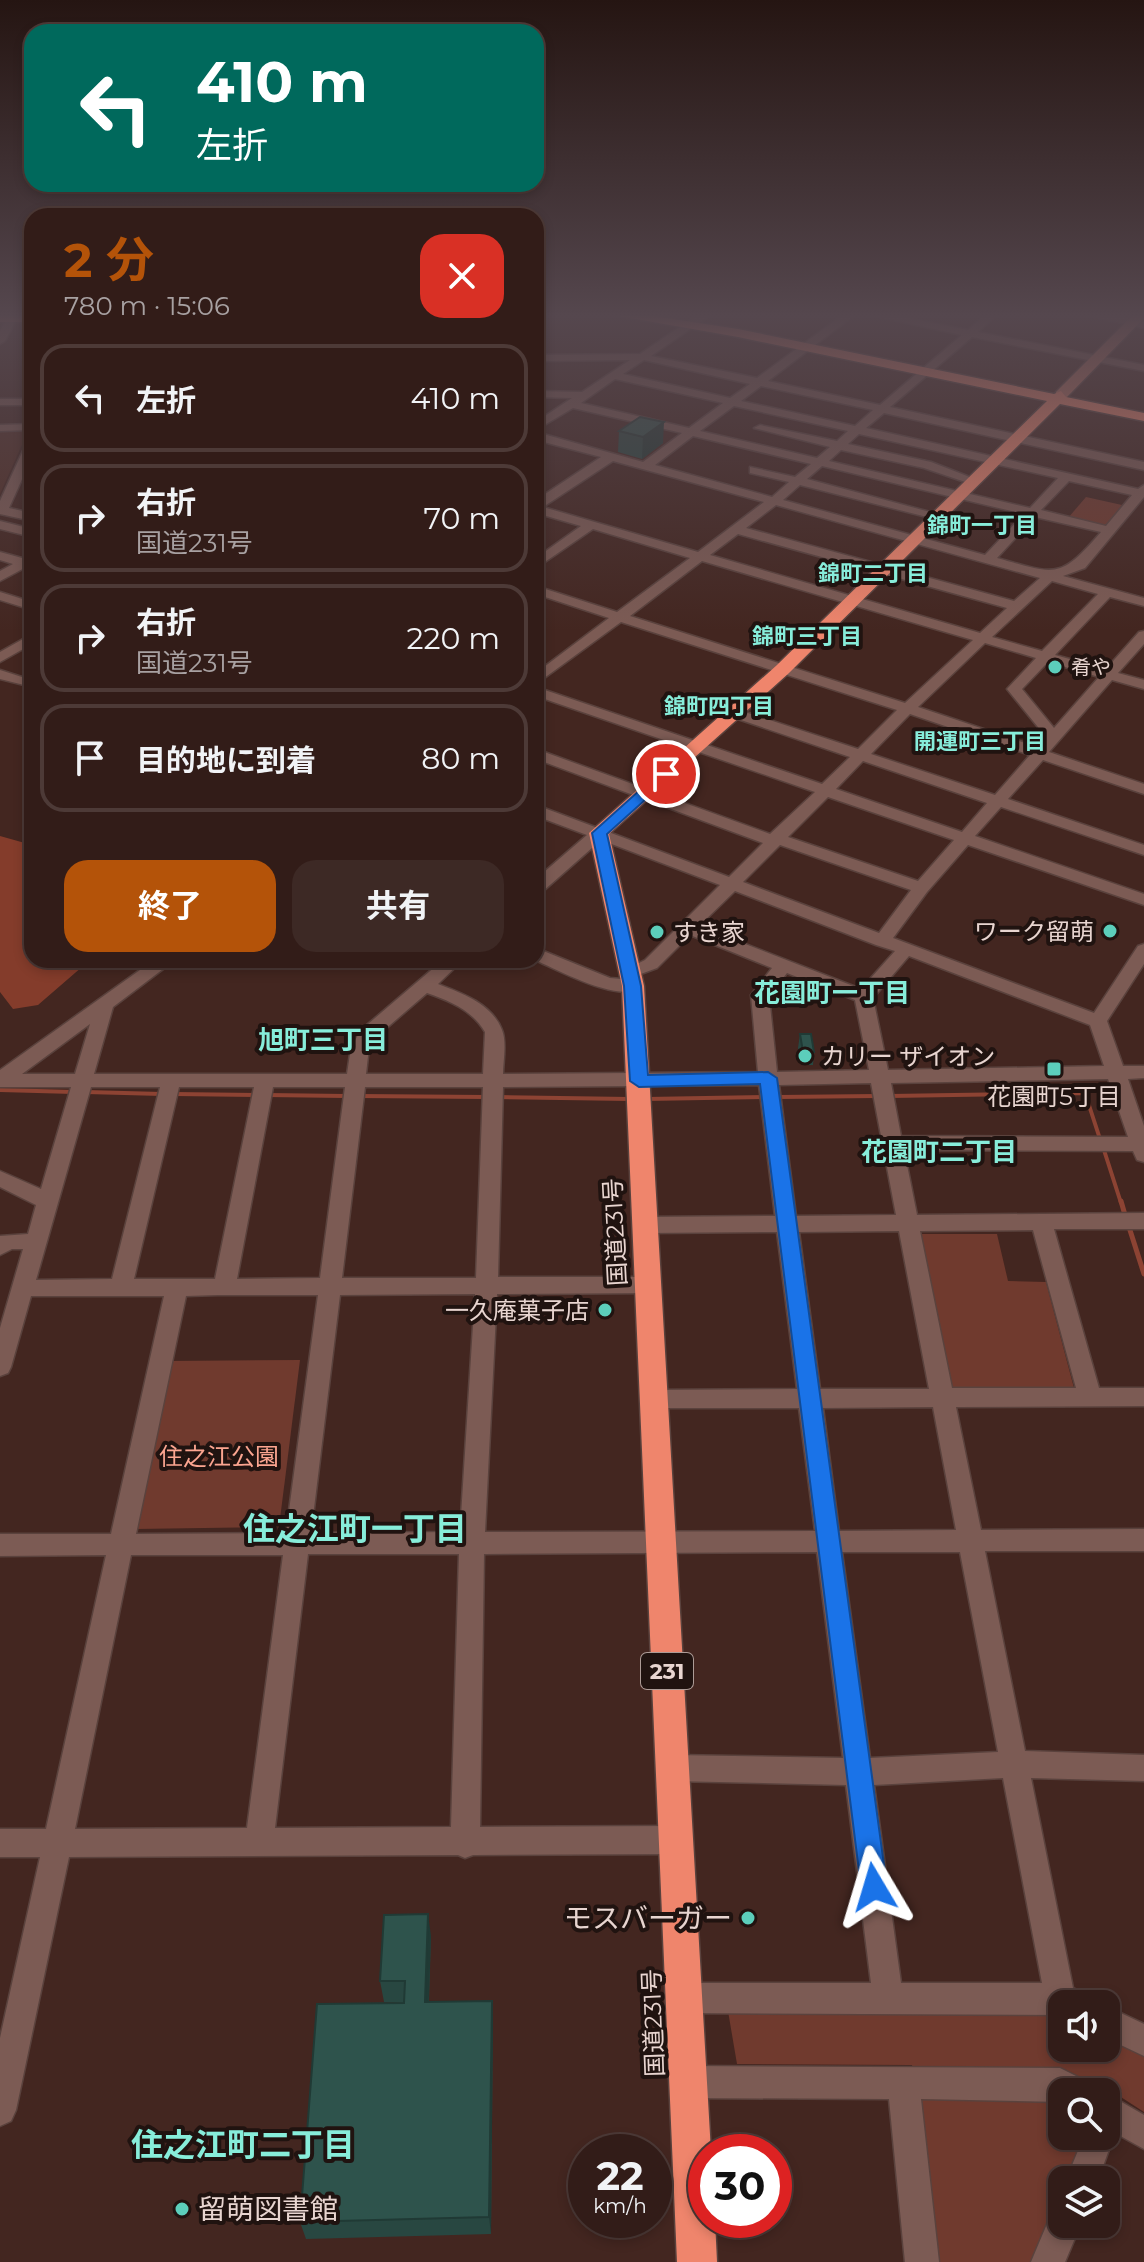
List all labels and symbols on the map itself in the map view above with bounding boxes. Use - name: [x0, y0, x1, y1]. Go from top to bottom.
- district label: 錦町一丁目: [927, 512, 1037, 539]
- district label: 錦町二丁目: [818, 560, 928, 587]
- district label: 錦町三丁目: [752, 623, 862, 650]
- place label: 肴や: [1071, 655, 1111, 679]
- marker: 肴や: [1046, 658, 1064, 676]
- district label: 錦町四丁目: [664, 693, 774, 720]
- district label: 開運町三丁目: [914, 728, 1046, 755]
- pin: [632, 740, 700, 808]
- place label: ワーク留萌: [974, 917, 1094, 946]
- place label: すき家: [673, 918, 745, 947]
- marker: ワーク留萌: [1101, 922, 1119, 940]
- marker: すき家: [648, 923, 666, 941]
- district label: 花園町一丁目: [754, 977, 910, 1009]
- district label: 旭町三丁目: [258, 1024, 388, 1056]
- place label: カリー ザイオン: [821, 1042, 995, 1071]
- marker: カリー ザイオン: [796, 1047, 814, 1065]
- marker: 花園町5丁目: [1045, 1060, 1063, 1078]
- place label: 花園町5丁目: [987, 1082, 1121, 1111]
- district label: 花園町二丁目: [861, 1136, 1017, 1168]
- street label: 国道231号: [598, 1177, 632, 1287]
- place label: 一久庵菓子店: [445, 1296, 589, 1325]
- marker: 一久庵菓子店: [596, 1301, 614, 1319]
- park label: 住之江公園: [159, 1442, 279, 1471]
- district label: 住之江町一丁目: [243, 1509, 467, 1548]
- road number: 231: [641, 1653, 693, 1689]
- position arrow: [832, 1845, 916, 1929]
- place label: モスバーガー: [564, 1901, 732, 1935]
- marker: モスバーガー: [739, 1909, 757, 1927]
- street label: 国道231号: [637, 1969, 669, 2077]
- district label: 住之江町二丁目: [131, 2125, 355, 2164]
- speed limit sign: 30: [688, 2134, 792, 2238]
- place label: 留萌図書館: [198, 2192, 338, 2226]
- marker: 留萌図書館: [173, 2200, 191, 2218]

